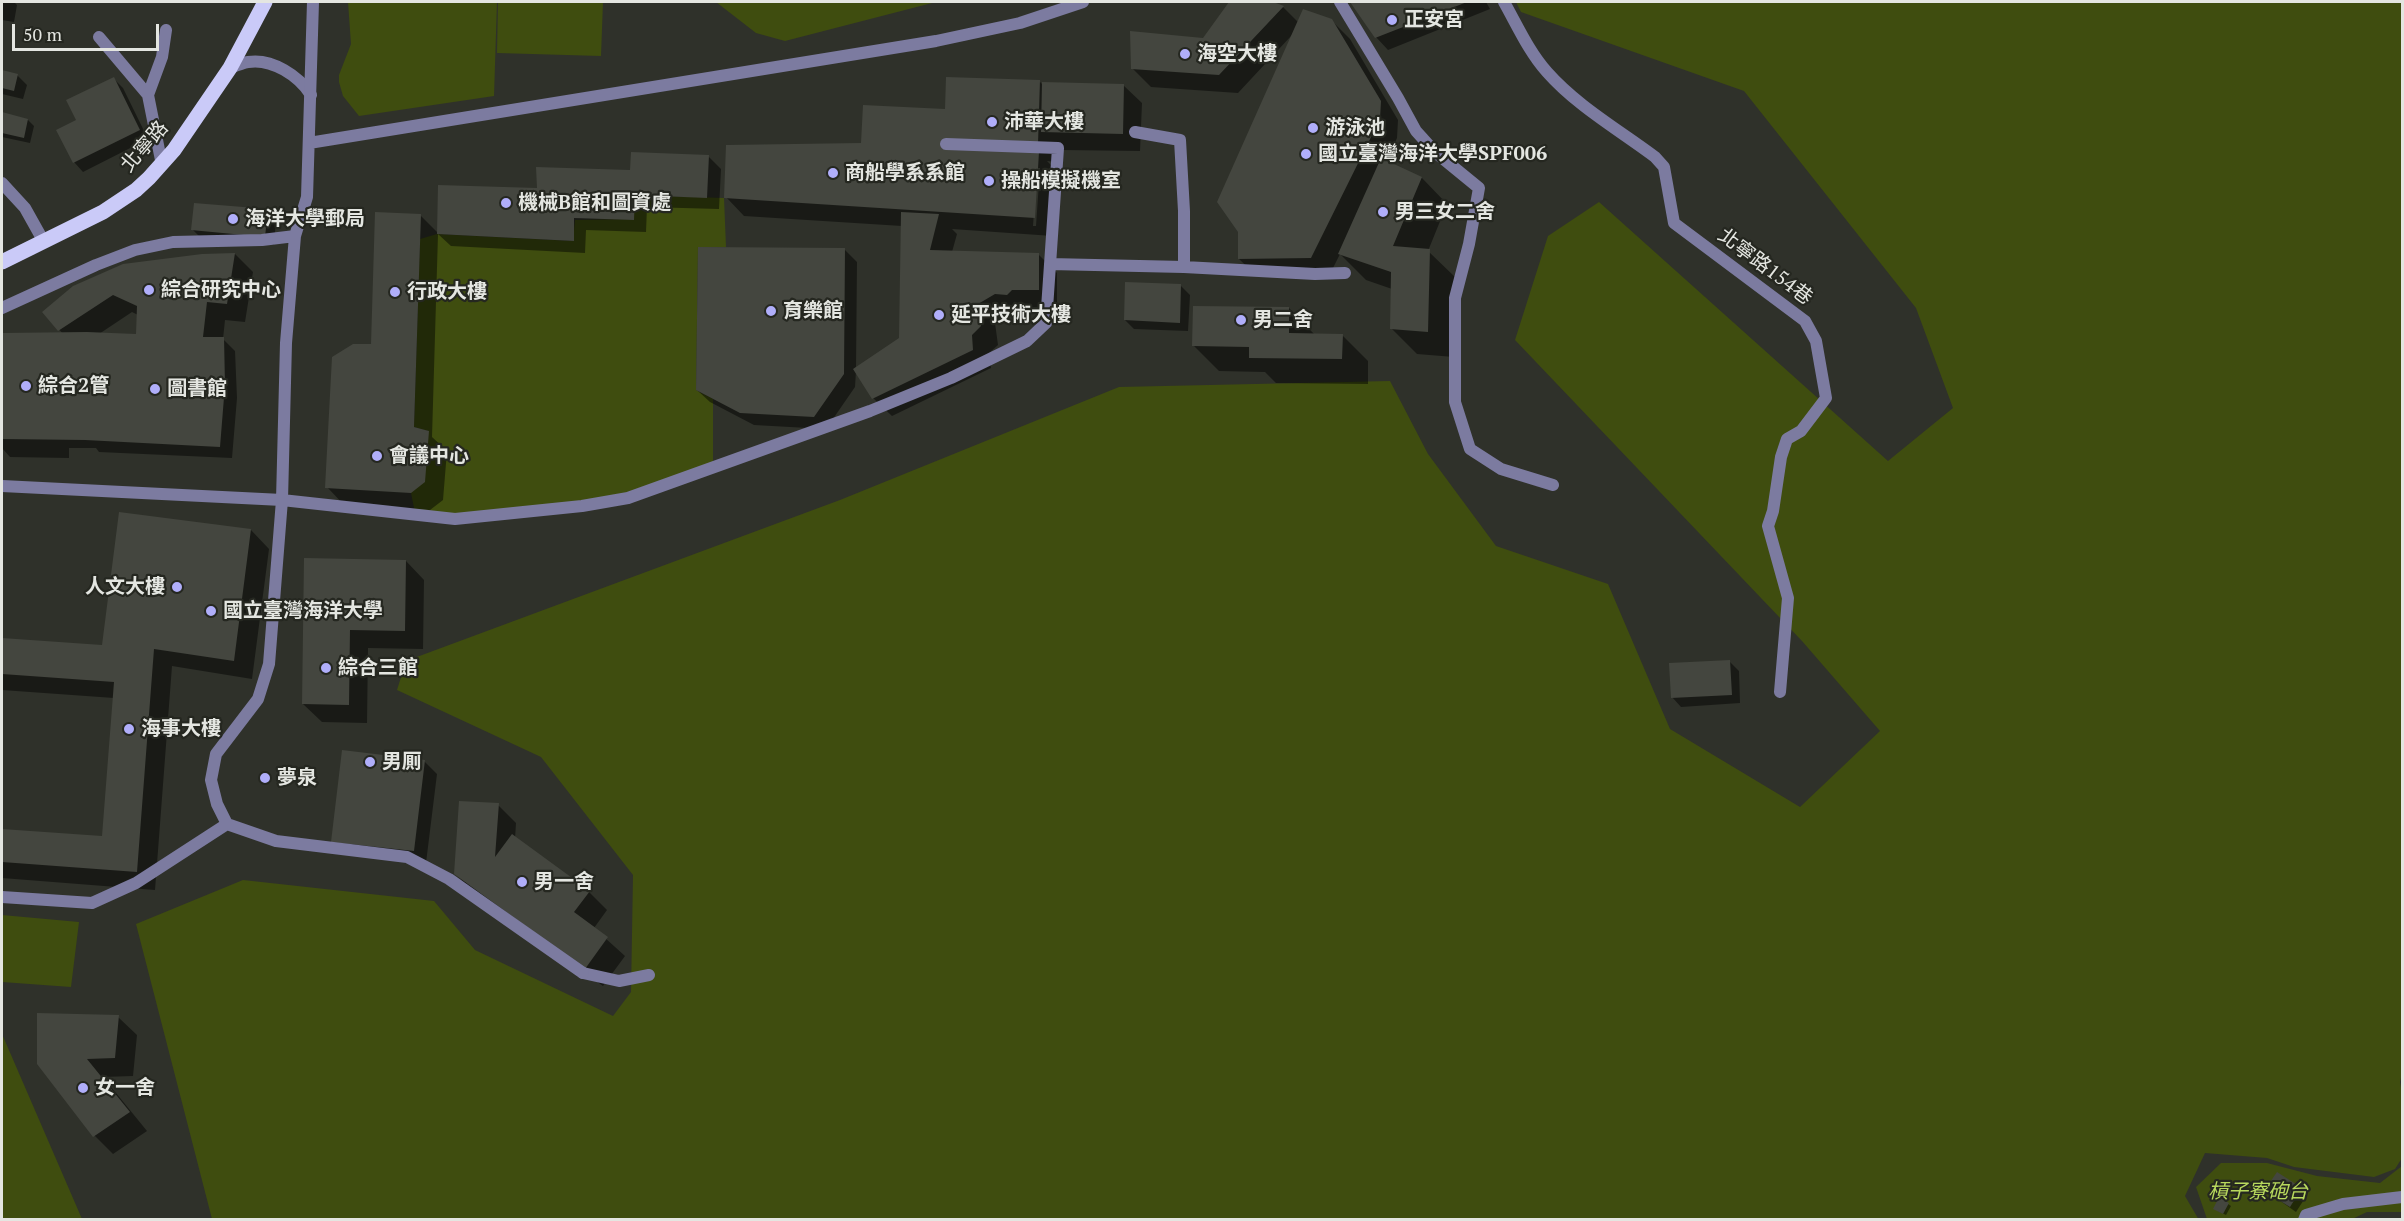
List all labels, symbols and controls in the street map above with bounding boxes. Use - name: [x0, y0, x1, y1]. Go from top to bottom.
- place label: 正安宮: [1404, 8, 1464, 32]
- scale bar: [15, 12, 162, 50]
- marker: 正安宮: [1385, 13, 1399, 27]
- text: 50 m: [23, 22, 62, 46]
- place label: 海空大樓: [1197, 42, 1277, 66]
- marker: 海空大樓: [1178, 47, 1192, 61]
- place label: 沛華大樓: [1004, 110, 1084, 134]
- marker: 沛華大樓: [985, 115, 999, 129]
- street label: 北寧路: [116, 116, 174, 178]
- place label: 游泳池: [1325, 116, 1385, 140]
- marker: 游泳池: [1306, 121, 1320, 135]
- place label: 國立臺灣海洋大學SPF006: [1318, 142, 1547, 166]
- marker: 國立臺灣海洋大學SPF006: [1299, 147, 1313, 161]
- place label: 商船學系系館: [845, 161, 965, 185]
- marker: 商船學系系館: [826, 166, 840, 180]
- place label: 操船模擬機室: [1001, 169, 1121, 193]
- marker: 操船模擬機室: [982, 174, 996, 188]
- place label: 機械B館和圖資處: [518, 191, 671, 215]
- marker: 機械B館和圖資處: [499, 196, 513, 210]
- place label: 男三女二舍: [1395, 200, 1495, 224]
- marker: 男三女二舍: [1376, 205, 1390, 219]
- place label: 海洋大學郵局: [245, 207, 365, 231]
- marker: 海洋大學郵局: [226, 212, 240, 226]
- street label: 北寧路154巷: [1713, 224, 1817, 310]
- place label: 綜合研究中心: [161, 278, 281, 302]
- place label: 行政大樓: [407, 280, 487, 304]
- marker: 綜合研究中心: [142, 283, 156, 297]
- marker: 行政大樓: [388, 285, 402, 299]
- place label: 育樂館: [783, 299, 843, 323]
- place label: 延平技術大樓: [951, 303, 1071, 327]
- marker: 育樂館: [764, 304, 778, 318]
- marker: 延平技術大樓: [932, 308, 946, 322]
- place label: 男二舍: [1253, 308, 1313, 332]
- marker: 男二舍: [1234, 313, 1248, 327]
- place label: 綜合2管: [38, 374, 109, 398]
- place label: 圖書館: [167, 377, 227, 401]
- marker: 綜合2管: [19, 379, 33, 393]
- marker: 圖書館: [148, 382, 162, 396]
- place label: 會議中心: [389, 444, 469, 468]
- marker: 會議中心: [370, 449, 384, 463]
- place label: 人文大樓: [85, 575, 165, 599]
- marker: 人文大樓: [170, 580, 184, 594]
- place label: 國立臺灣海洋大學: [223, 599, 383, 623]
- marker: 國立臺灣海洋大學: [204, 604, 218, 618]
- place label: 綜合三館: [338, 656, 418, 680]
- marker: 綜合三館: [319, 661, 333, 675]
- place label: 海事大樓: [141, 717, 221, 741]
- marker: 海事大樓: [122, 722, 136, 736]
- place label: 男厠: [382, 750, 422, 774]
- marker: 男厠: [363, 755, 377, 769]
- place label: 夢泉: [277, 766, 317, 790]
- marker: 夢泉: [258, 771, 272, 785]
- place label: 男一舍: [534, 870, 594, 894]
- marker: 男一舍: [515, 875, 529, 889]
- place label: 女一舍: [95, 1076, 155, 1100]
- marker: 女一舍: [76, 1081, 90, 1095]
- park label: 槓子寮砲台: [2208, 1180, 2308, 1204]

